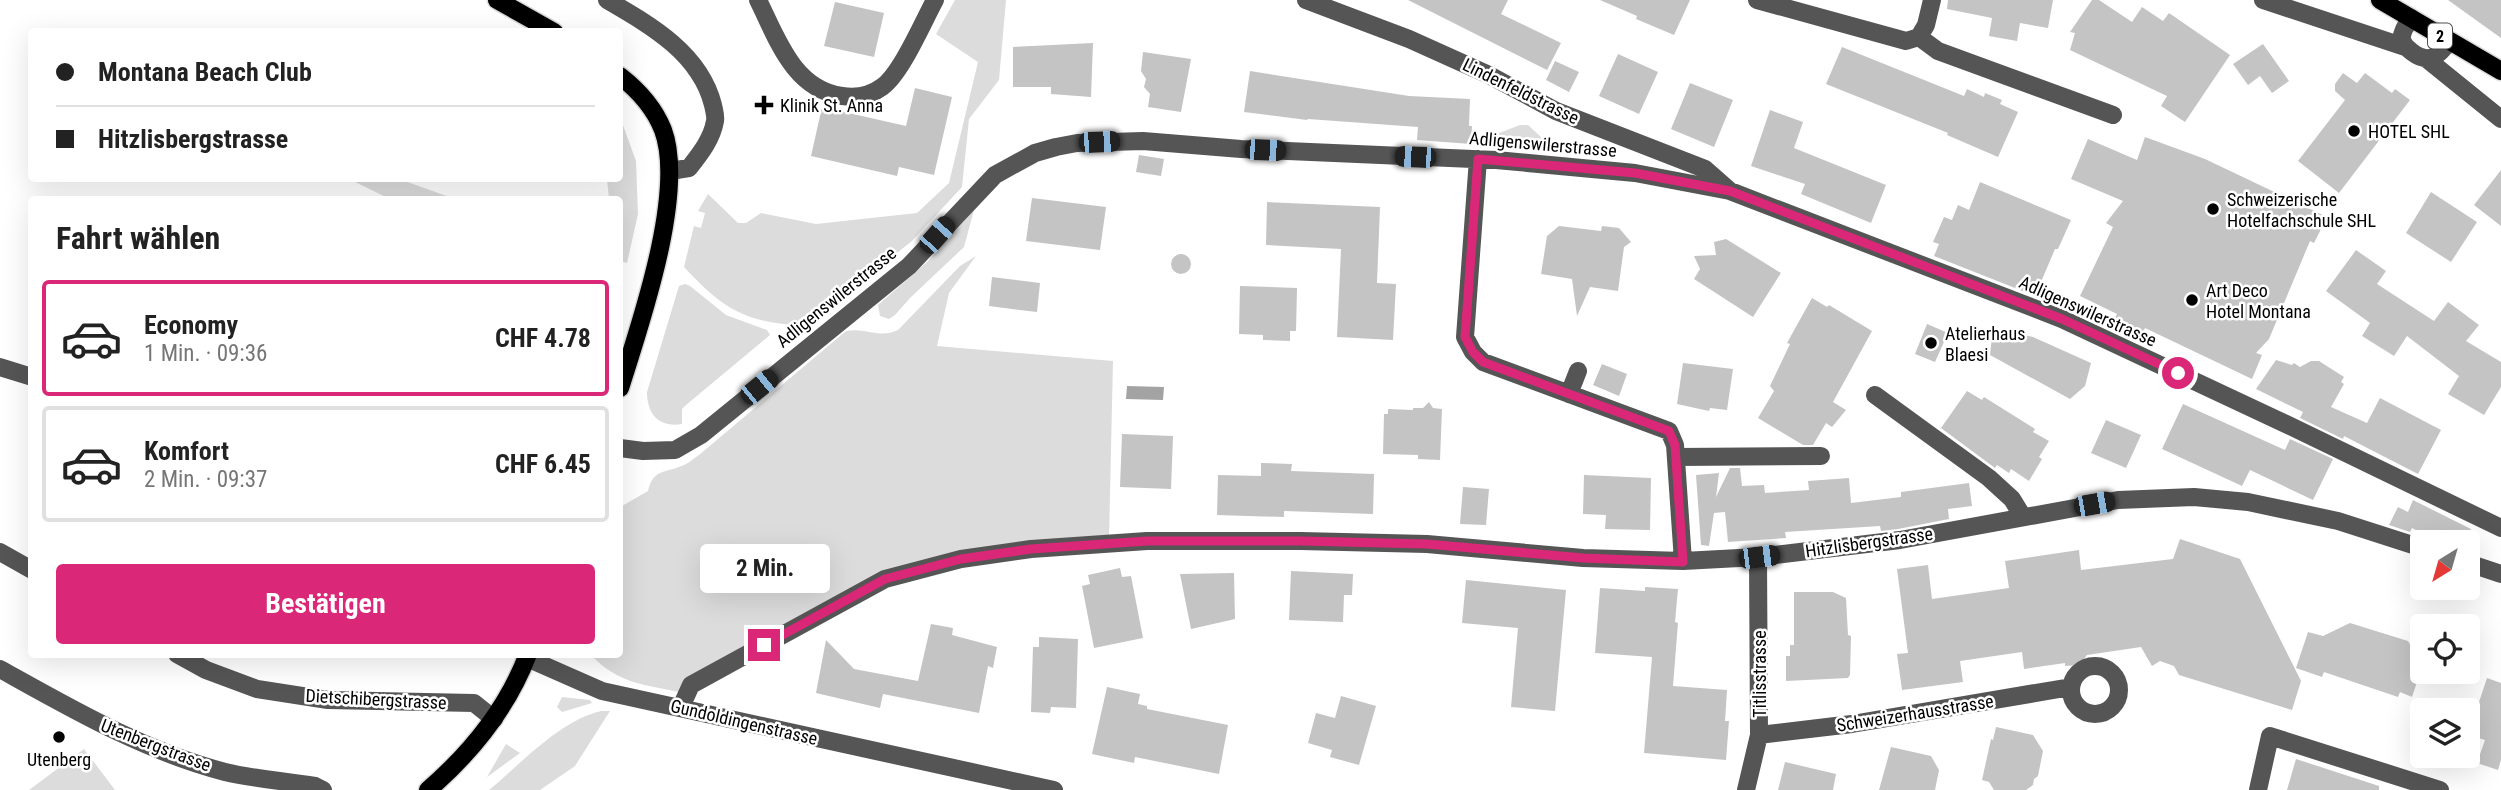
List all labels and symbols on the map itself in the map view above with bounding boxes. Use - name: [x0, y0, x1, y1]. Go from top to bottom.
- road number: 2: [2428, 24, 2452, 48]
- street label: Lindenfeldstrasse: [1459, 54, 1583, 128]
- marker: Klinik St. Anna: [754, 95, 774, 115]
- place label: Klinik St. Anna: [780, 95, 883, 116]
- place label: HOTEL SHL: [2368, 121, 2450, 142]
- marker: HOTEL SHL: [2346, 123, 2362, 139]
- street label: Adligenswilerstrasse: [1468, 127, 1618, 161]
- car: [1078, 131, 1121, 153]
- car: [1244, 139, 1287, 161]
- car: [1394, 146, 1437, 168]
- place label: Schweizerische Hotelfachschule SHL: [2227, 189, 2377, 231]
- marker: Schweizerische Hotelfachschule SHL: [2205, 201, 2221, 217]
- car: [916, 212, 959, 258]
- street label: Adligenswilerstrasse: [772, 242, 900, 352]
- street label: Adligenswilerstrasse: [2016, 271, 2160, 351]
- place label: Art Deco Hotel Montana: [2206, 280, 2311, 322]
- marker: Art Deco Hotel Montana: [2184, 292, 2200, 308]
- place label: Atelierhaus Blaesi: [1945, 323, 2025, 365]
- marker: Atelierhaus Blaesi: [1923, 335, 1939, 351]
- route start: [2162, 357, 2194, 389]
- car: [737, 366, 782, 408]
- car: [2072, 490, 2117, 518]
- street label: Hitzlisbergstrasse: [1804, 523, 1934, 561]
- north arrow: [2410, 530, 2480, 600]
- callout: 2 Min.: [699, 544, 829, 592]
- car: [1737, 544, 1782, 570]
- route end: [748, 629, 780, 661]
- street label: Titlisstrasse: [1749, 630, 1770, 718]
- street label: Dietschibergstrasse: [305, 685, 447, 713]
- street label: Schweizerhausstrasse: [1835, 690, 1995, 736]
- street label: Gundoldingenstrasse: [669, 695, 819, 749]
- street label: Utenbergstrasse: [98, 714, 214, 776]
- marker: Utenberg: [51, 729, 67, 745]
- place label: Utenberg: [27, 749, 91, 770]

